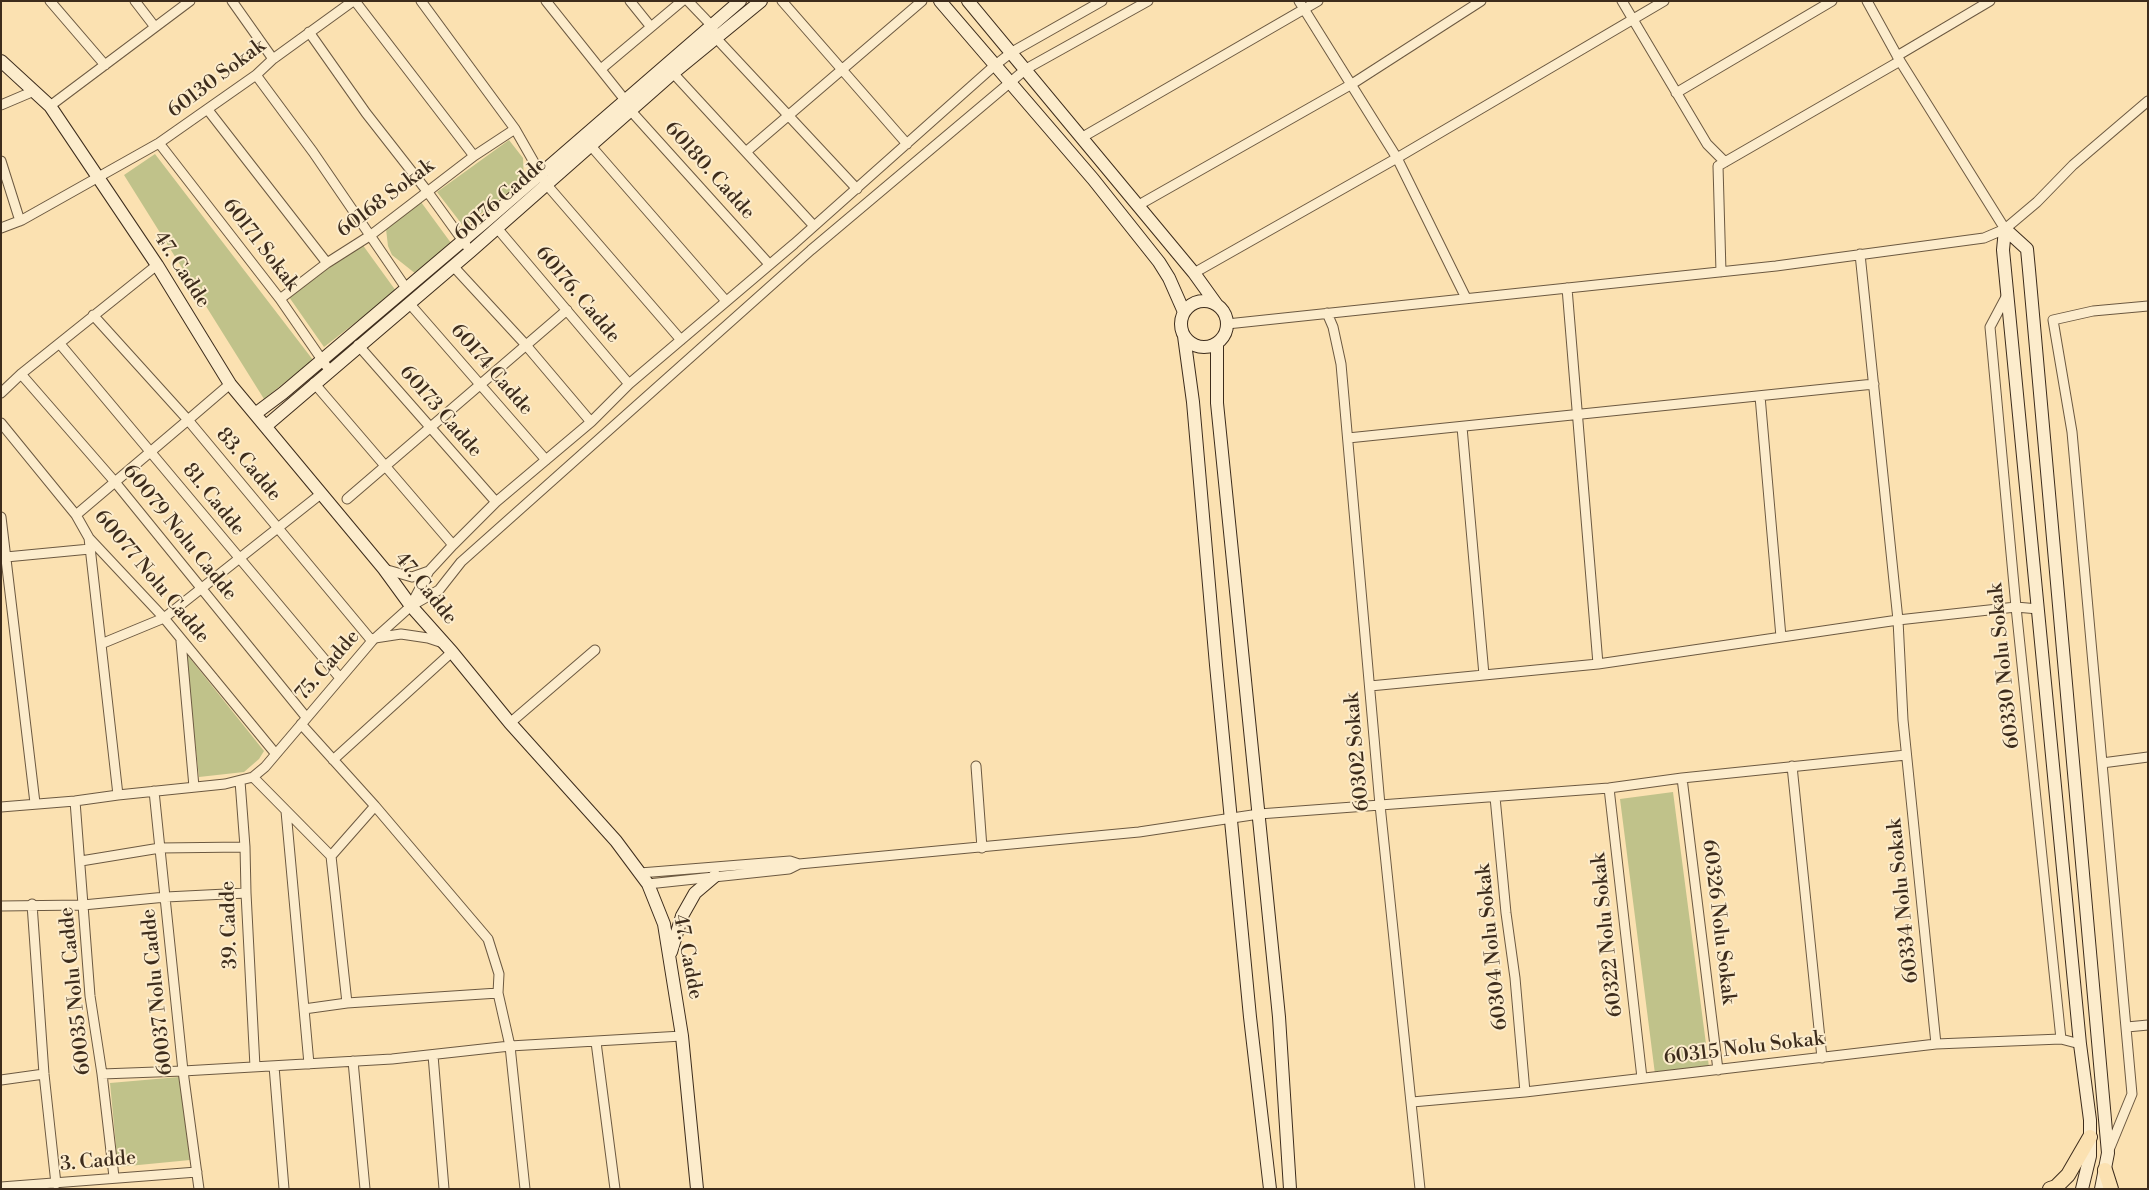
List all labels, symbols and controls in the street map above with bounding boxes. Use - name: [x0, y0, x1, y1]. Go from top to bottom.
- street label: 60130 Sokak: [163, 34, 271, 124]
- street label: 60180. Cadde: [659, 117, 759, 225]
- street label: 60176 Cadde: [450, 153, 552, 247]
- street label: 60168 Sokak: [333, 155, 439, 243]
- street label: 60171 Sokak: [217, 194, 303, 296]
- street label: 47. Cadde: [148, 227, 214, 313]
- street label: 60176. Cadde: [529, 242, 625, 348]
- street label: 60174 Cadde: [445, 319, 537, 421]
- street label: 60173 Cadde: [394, 361, 486, 463]
- street label: 83. Cadde: [210, 423, 286, 507]
- street label: 81. Cadde: [177, 459, 249, 541]
- street label: 60079 Nolu Cadde: [117, 460, 241, 606]
- street label: 60077 Nolu Cadde: [88, 505, 214, 649]
- street label: 47. Cadde: [389, 548, 461, 630]
- street label: 60330 Nolu Sokak: [1984, 582, 2026, 750]
- street label: 75. Cadde: [291, 626, 365, 706]
- street label: 60302 Sokak: [1341, 692, 1375, 812]
- street label: 60334 Nolu Sokak: [1883, 817, 1925, 985]
- street label: 60326 Nolu Sokak: [1696, 838, 1740, 1006]
- street label: 60322 Nolu Sokak: [1587, 852, 1629, 1018]
- street label: 60304 Nolu Sokak: [1472, 863, 1514, 1031]
- street label: 39. Cadde: [216, 880, 244, 970]
- street label: 60035 Nolu Cadde: [55, 906, 97, 1076]
- street label: 60037 Nolu Cadde: [137, 907, 179, 1077]
- street label: 47. Cadde: [667, 913, 707, 1001]
- street label: 60315 Nolu Sokak: [1662, 1027, 1826, 1071]
- street label: 3. Cadde: [59, 1147, 137, 1177]

